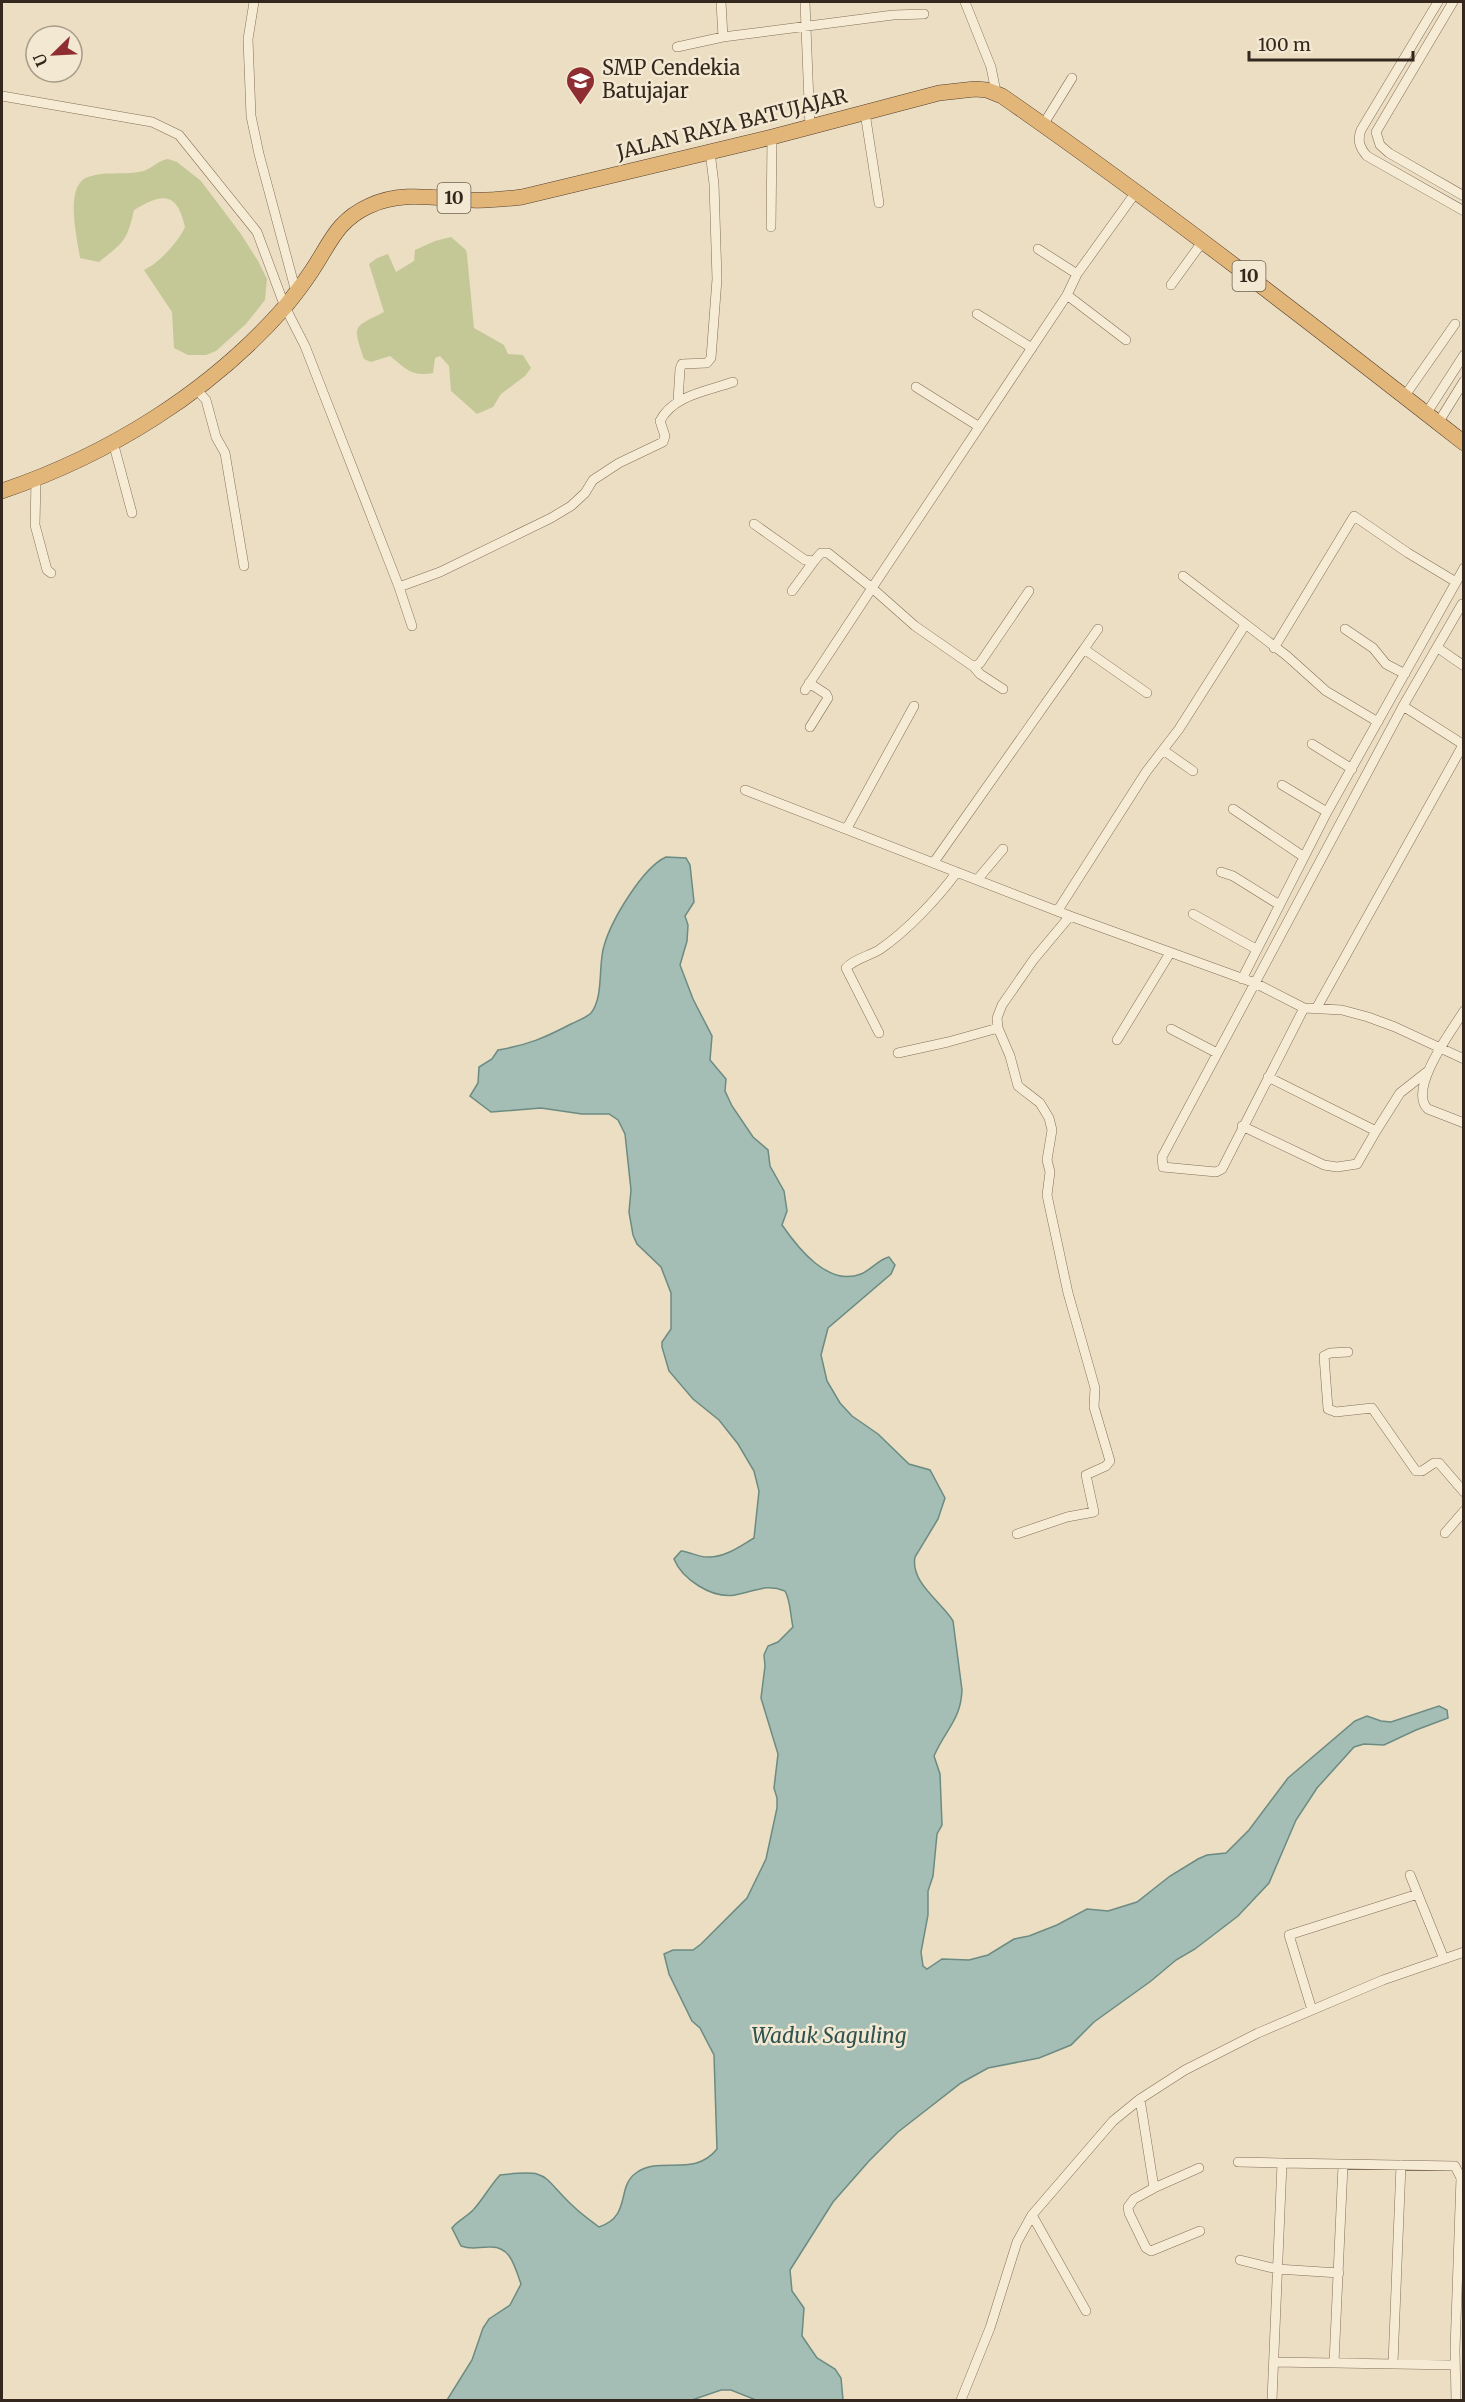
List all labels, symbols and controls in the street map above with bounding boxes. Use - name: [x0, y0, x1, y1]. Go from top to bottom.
- north arrow: [24, 24, 84, 84]
- scale bar: [1249, 24, 1412, 62]
- text: 100 m: [1258, 33, 1311, 56]
- text: U: [29, 51, 52, 70]
- place label: SMP Cendekia Batujajar: [602, 55, 740, 103]
- school or university icon: SMP Cendekia Batujajar: [565, 64, 597, 106]
- street label: JALAN RAYA BATUJAJAR: [613, 83, 850, 165]
- road number: 10: [438, 183, 470, 213]
- road number: 10: [1232, 261, 1266, 291]
- water label: Waduk Saguling: [752, 2022, 907, 2049]

